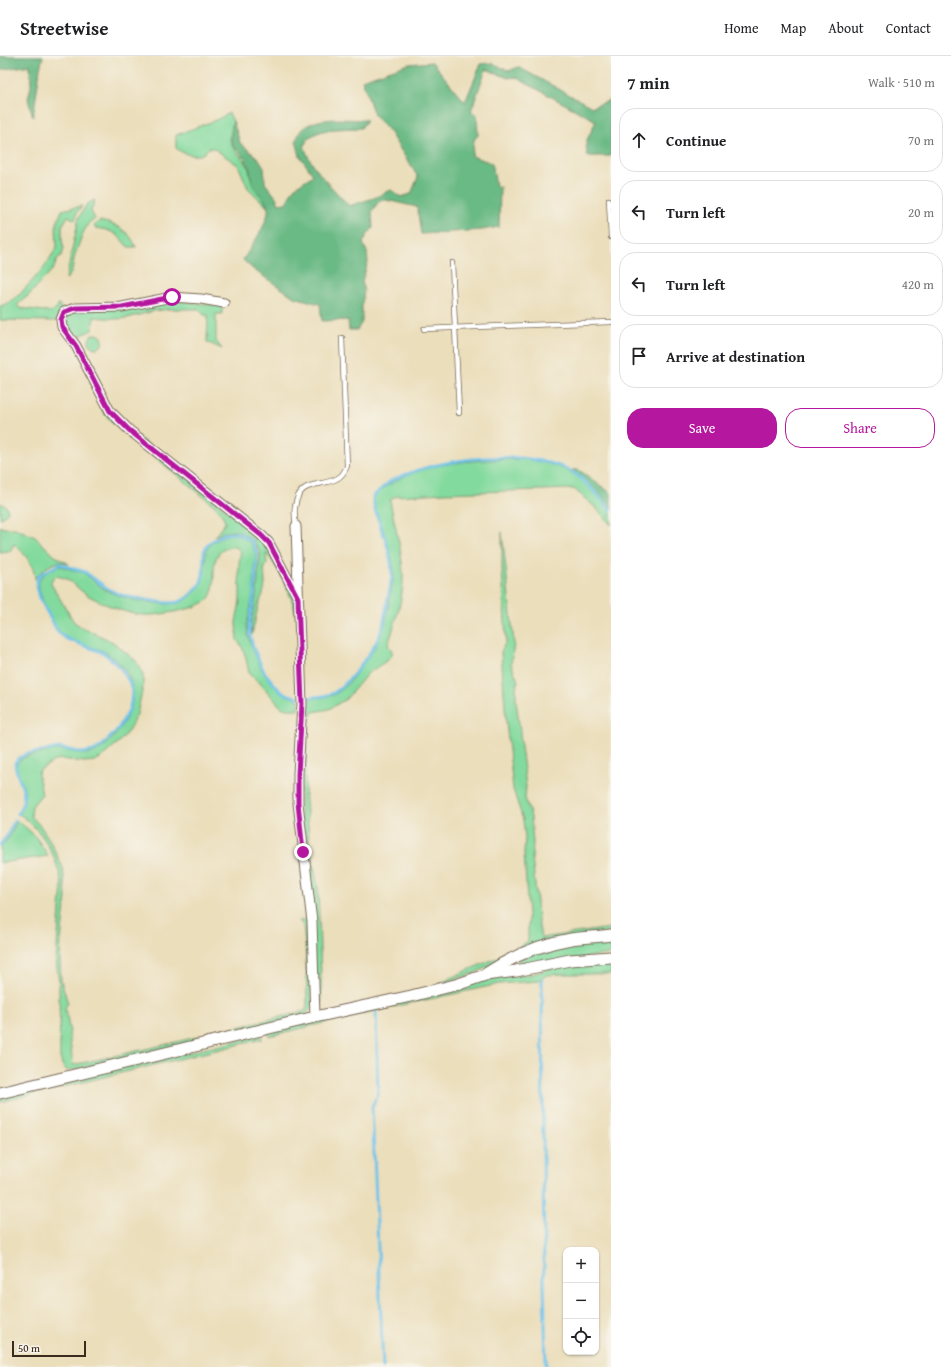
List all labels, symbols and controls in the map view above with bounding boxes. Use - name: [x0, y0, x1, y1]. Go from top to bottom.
- text: Streetwise: [20, 14, 109, 42]
- text: Home: [724, 18, 759, 38]
- text: Map: [781, 18, 806, 38]
- text: About: [828, 18, 864, 38]
- text: Contact: [886, 18, 931, 38]
- text: 7 min: [627, 70, 669, 95]
- text: Walk · 510 m: [868, 73, 935, 92]
- icon: ahead: [628, 129, 650, 151]
- text: Continue: [666, 130, 727, 151]
- text: 70 m: [908, 131, 934, 150]
- icon: left: [628, 201, 650, 223]
- text: Turn left: [666, 202, 725, 223]
- text: 20 m: [908, 203, 934, 222]
- icon: left: [628, 273, 650, 295]
- text: Turn left: [666, 274, 725, 295]
- text: 420 m: [902, 275, 934, 294]
- route start: [163, 288, 181, 306]
- icon: arrive: [628, 345, 650, 367]
- text: Arrive at destination: [666, 346, 805, 367]
- button: Save: [627, 408, 777, 448]
- button: Share: [785, 408, 935, 448]
- route end: [294, 843, 312, 861]
- map controls: [563, 1247, 599, 1355]
- button: +: [563, 1247, 599, 1283]
- button: −: [563, 1283, 599, 1319]
- button: locate: [563, 1319, 599, 1355]
- scale bar: [12, 1339, 86, 1358]
- text: 50 m: [18, 1340, 40, 1356]

